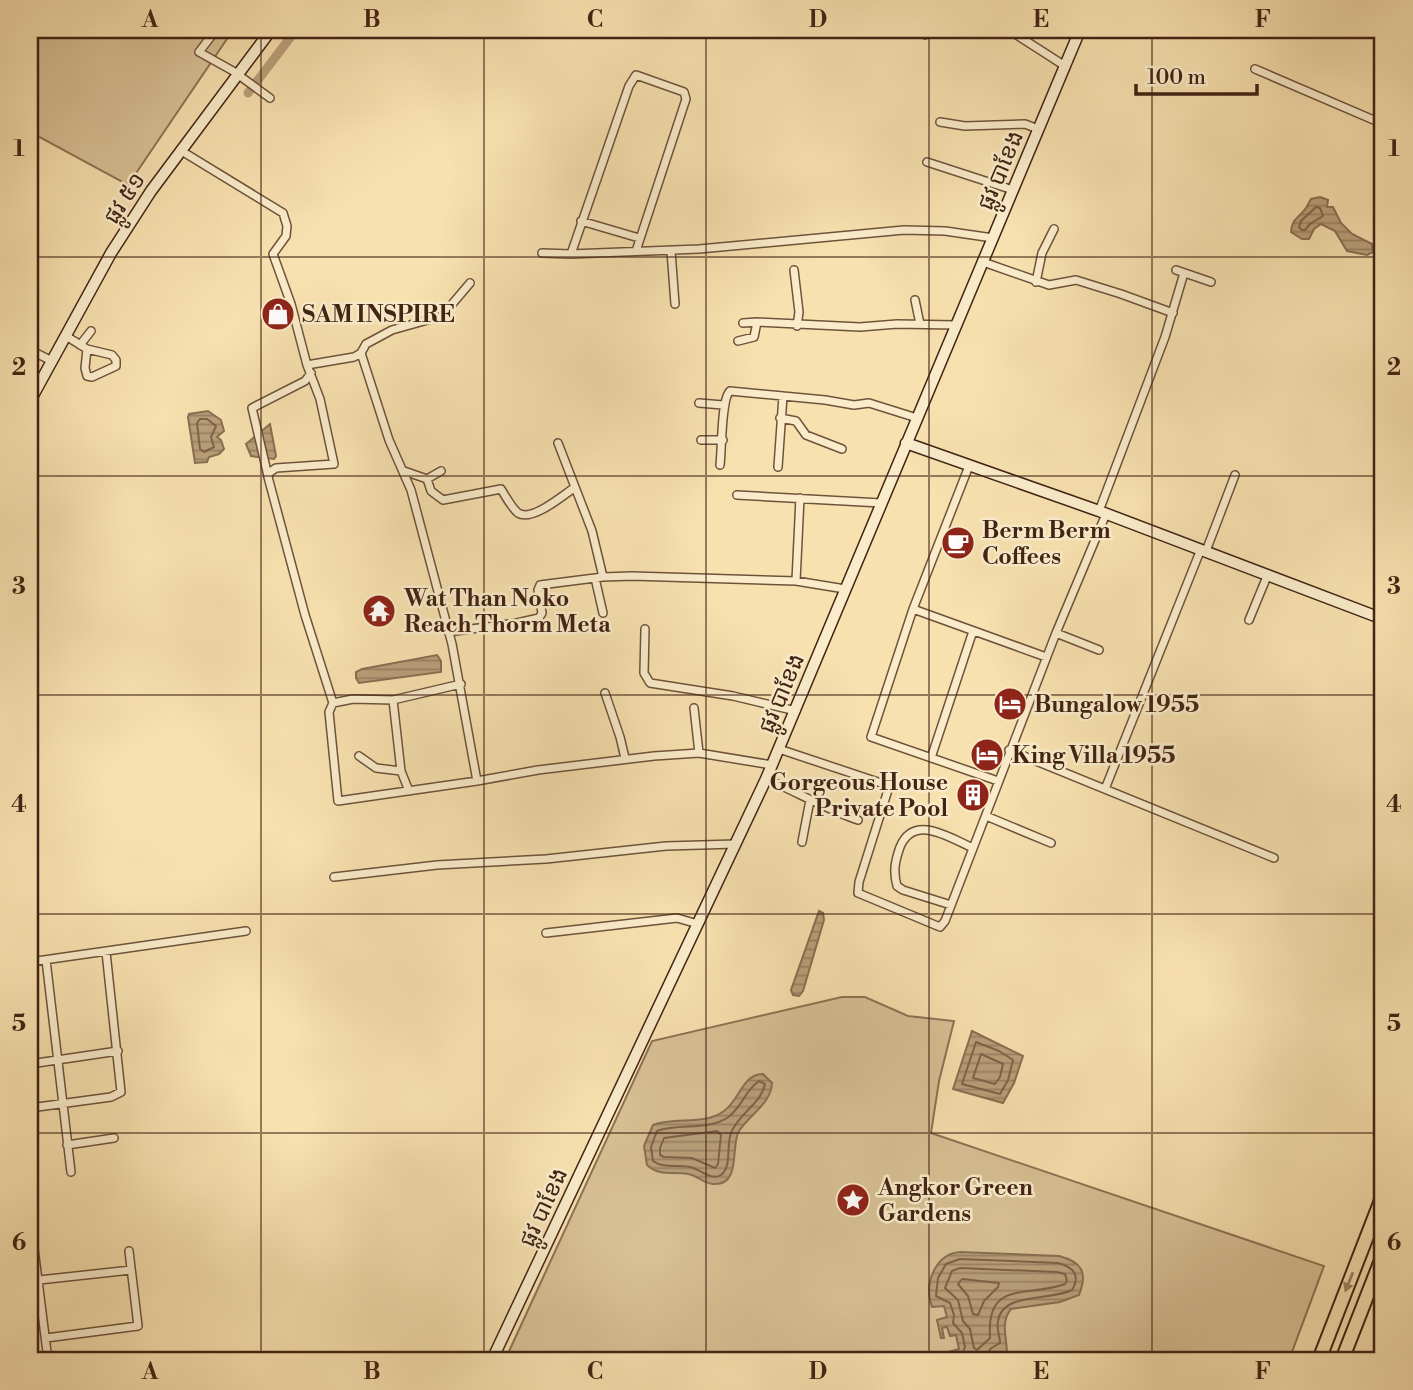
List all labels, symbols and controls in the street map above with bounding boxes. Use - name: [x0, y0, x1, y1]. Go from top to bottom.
- text: A: [141, 6, 159, 34]
- text: B: [363, 6, 381, 34]
- text: C: [587, 6, 603, 34]
- text: D: [809, 6, 827, 34]
- text: E: [1033, 6, 1049, 34]
- text: F: [1255, 6, 1271, 34]
- scale bar: [1136, 52, 1257, 96]
- text: 100 m: [1147, 65, 1206, 91]
- street label: ផ្លូវ បាខែង: [972, 126, 1036, 217]
- text: 1: [13, 135, 25, 163]
- text: 1: [1388, 135, 1400, 163]
- street label: ផ្លូវ ៥១: [98, 167, 158, 233]
- shop icon: SAM INSPIRE: [259, 295, 297, 333]
- place label: SAM INSPIRE: [302, 301, 455, 329]
- text: 2: [12, 354, 26, 382]
- text: 2: [1387, 354, 1401, 382]
- place label: Berm Berm Coffees: [982, 517, 1111, 571]
- cafe icon: Berm Berm Coffees: [939, 524, 977, 562]
- text: 3: [12, 573, 26, 601]
- text: 3: [1387, 573, 1401, 601]
- place label: Wat Than Noko Reach Thorm Meta: [403, 585, 611, 639]
- temple icon: Wat Than Noko Reach Thorm Meta: [360, 592, 398, 630]
- street label: ផ្លូវ បាខែង: [753, 649, 817, 740]
- hotel icon: Bungalow 1955: [991, 685, 1029, 723]
- place label: Bungalow 1955: [1034, 691, 1199, 719]
- hotel icon: King Villa 1955: [968, 736, 1006, 774]
- place label: King Villa 1955: [1012, 742, 1176, 770]
- place label: Gorgeous House Private Pool: [769, 769, 948, 823]
- building icon: Gorgeous House Private Pool: [954, 776, 992, 814]
- text: 4: [11, 791, 27, 819]
- text: 4: [1386, 791, 1402, 819]
- text: 5: [12, 1010, 26, 1038]
- text: 5: [1387, 1010, 1401, 1038]
- street label: ផ្លូវ បាខែង: [513, 1163, 580, 1254]
- place label: Angkor Green Gardens: [877, 1174, 1033, 1228]
- place icon: Angkor Green Gardens: [834, 1181, 872, 1219]
- text: 6: [12, 1229, 26, 1257]
- text: 6: [1387, 1229, 1401, 1257]
- one-way arrow: [1344, 1271, 1355, 1292]
- text: A: [141, 1358, 159, 1386]
- text: B: [363, 1358, 381, 1386]
- text: C: [587, 1358, 603, 1386]
- text: D: [809, 1358, 827, 1386]
- text: E: [1033, 1358, 1049, 1386]
- text: F: [1255, 1358, 1271, 1386]

